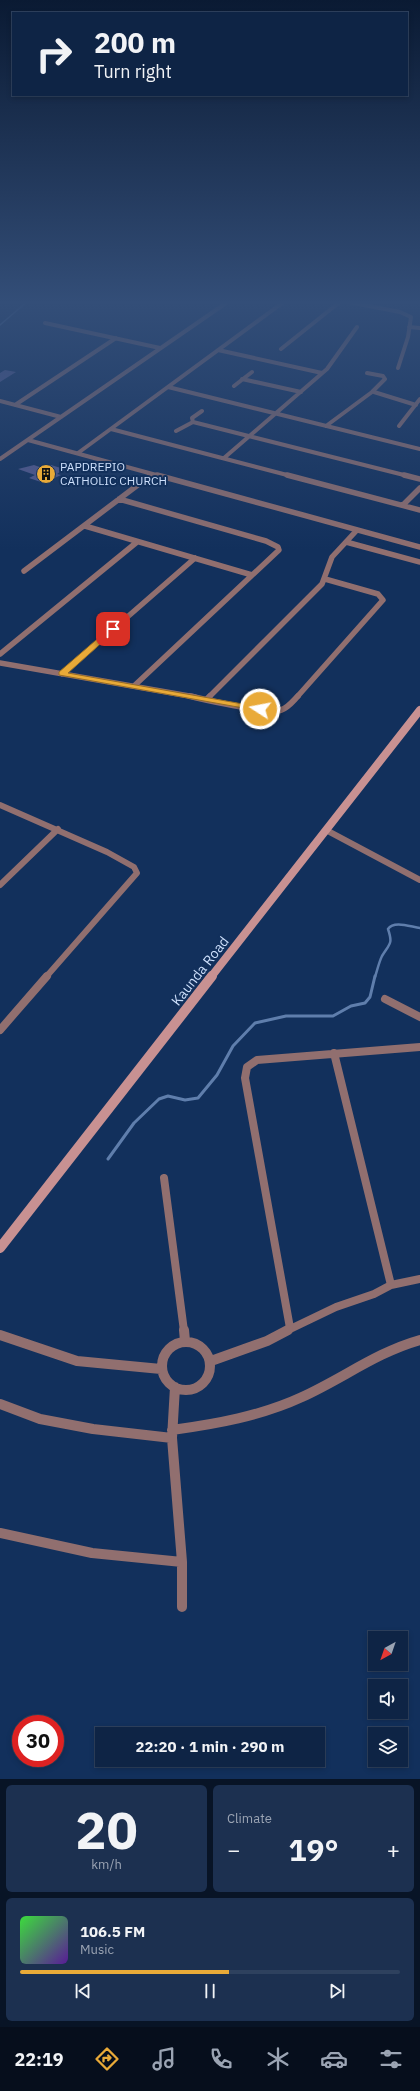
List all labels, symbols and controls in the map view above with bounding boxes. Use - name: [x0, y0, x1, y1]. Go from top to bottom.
- text: 200 m: [94, 24, 176, 61]
- icon: right: [28, 28, 80, 80]
- text: Turn right: [94, 60, 172, 83]
- place label: PAPDREPIO CATHOLIC CHURCH: [60, 459, 167, 488]
- building icon: PAPDREPIO CATHOLIC CHURCH: [35, 463, 57, 485]
- pin: [96, 612, 130, 646]
- icon: arrive: [102, 618, 124, 640]
- position arrow: [239, 688, 281, 730]
- street label: Kaunda Road: [167, 933, 233, 1009]
- north arrow: [368, 1631, 408, 1671]
- map controls: [368, 1631, 408, 1767]
- button: sound: [368, 1679, 408, 1719]
- speed limit sign: 30: [12, 1715, 64, 1767]
- button: layers: [368, 1727, 408, 1767]
- text: 22:20 · 1 min · 290 m: [136, 1737, 284, 1756]
- text: 20: [75, 1796, 138, 1863]
- text: Climate: [227, 1810, 272, 1827]
- text: 19°: [288, 1830, 339, 1869]
- text: −: [227, 1835, 240, 1864]
- text: +: [387, 1835, 400, 1864]
- text: km/h: [91, 1856, 122, 1873]
- text: 106.5 FM: [80, 1922, 145, 1941]
- text: Music: [80, 1941, 114, 1958]
- icon: previous: [72, 1980, 94, 2002]
- icon: pause: [199, 1980, 221, 2002]
- icon: next: [326, 1980, 348, 2002]
- icon: directions: [93, 2045, 121, 2073]
- icon: music: [150, 2045, 178, 2073]
- icon: phone: [207, 2045, 235, 2073]
- icon: climate: [264, 2045, 292, 2073]
- icon: car: [320, 2045, 348, 2073]
- icon: filters: [377, 2045, 405, 2073]
- text: 22:19: [14, 2048, 64, 2071]

